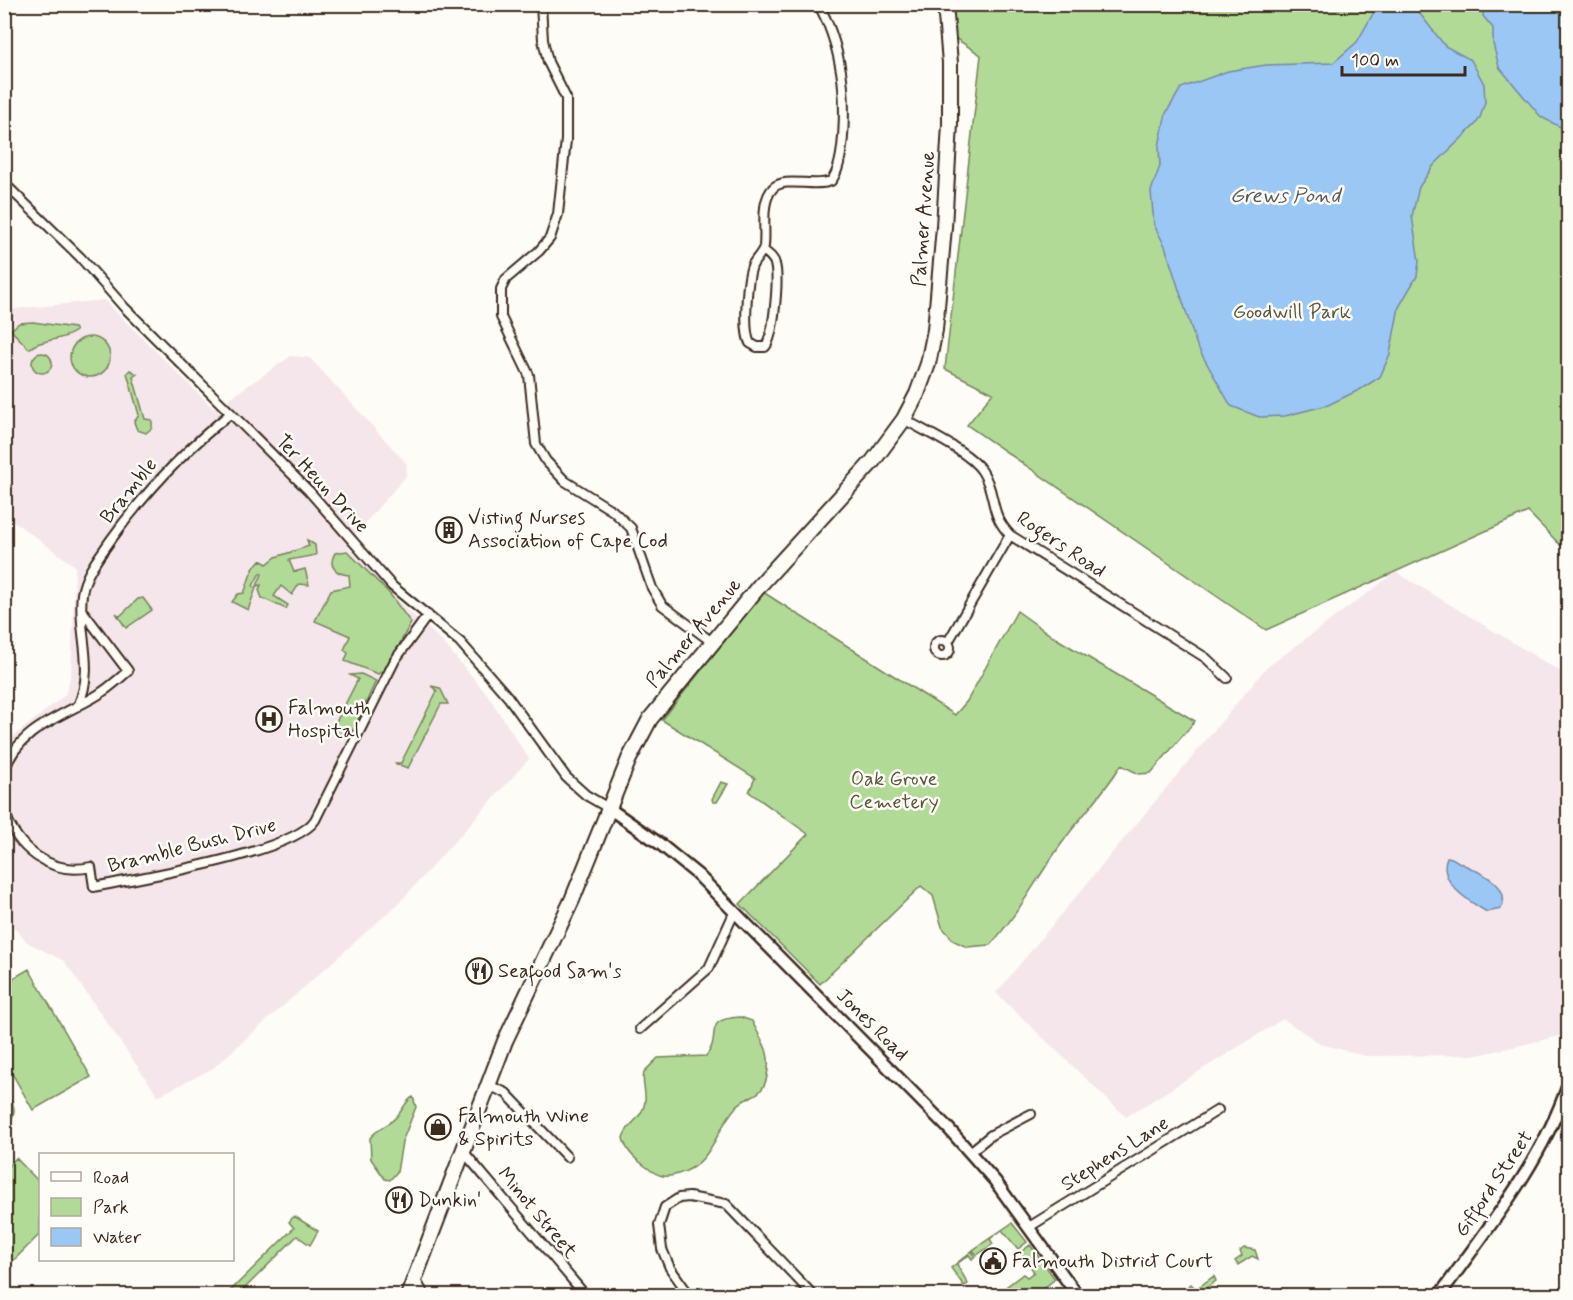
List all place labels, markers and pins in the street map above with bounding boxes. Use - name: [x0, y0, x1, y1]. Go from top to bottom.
- place label: Visting Nurses Association of Cape Cod: [468, 505, 668, 555]
- building icon: Visting Nurses Association of Cape Cod: [434, 515, 464, 545]
- place label: Falmouth Hospital: [288, 695, 371, 745]
- hospital icon: Falmouth Hospital: [254, 704, 284, 734]
- restaurant icon: Seafood Sam's: [464, 956, 494, 986]
- place label: Seafood Sam's: [498, 958, 622, 987]
- place label: Falmouth Wine & Spirits: [458, 1103, 589, 1153]
- shop icon: Falmouth Wine & Spirits: [423, 1112, 453, 1142]
- restaurant icon: Dunkin': [384, 1185, 414, 1215]
- place label: Dunkin': [418, 1187, 481, 1214]
- public building icon: Falmouth District Court: [978, 1246, 1008, 1276]
- place label: Falmouth District Court: [1012, 1248, 1213, 1275]

